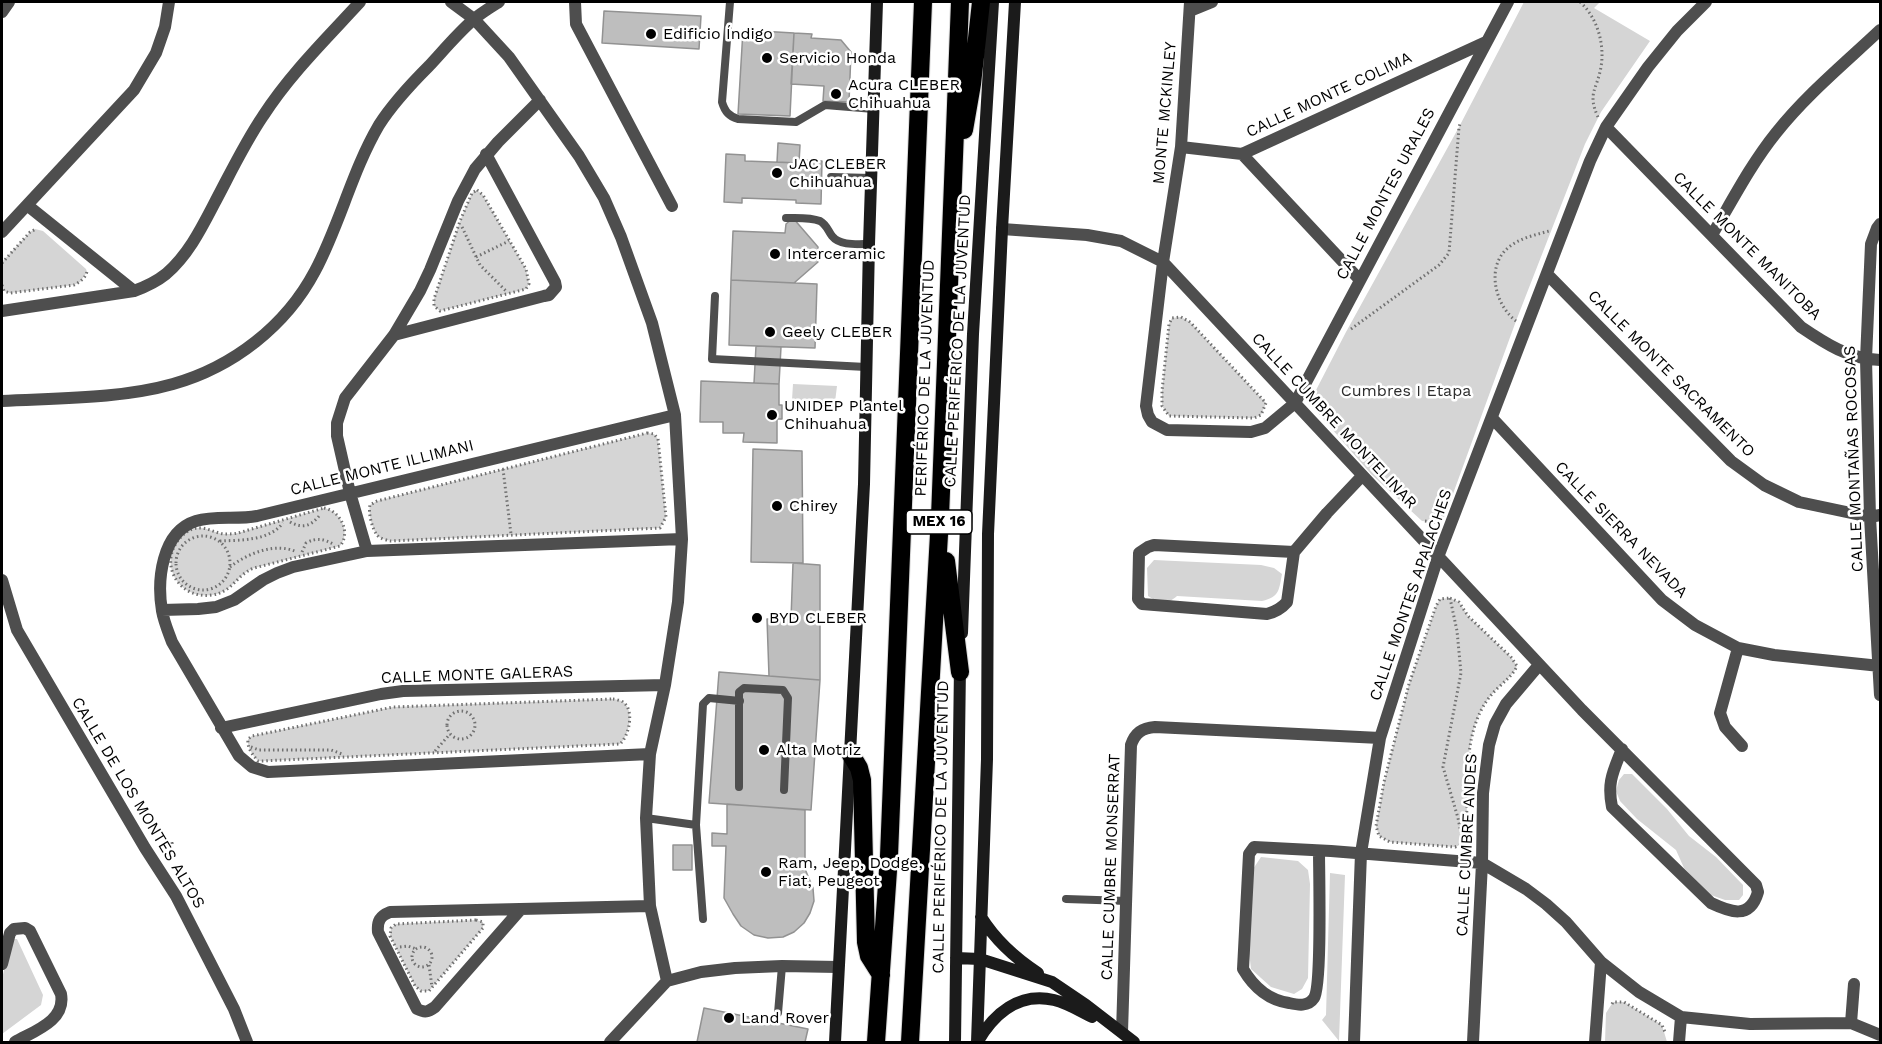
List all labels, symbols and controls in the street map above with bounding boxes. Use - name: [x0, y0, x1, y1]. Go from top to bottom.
- place label: Edificio Índigo: [663, 24, 773, 44]
- marker: Edificio Índigo: [644, 27, 658, 41]
- street label: MONTE MCKINLEY: [1149, 41, 1181, 185]
- place label: Servicio Honda: [779, 48, 896, 68]
- street label: CALLE MONTE COLIMA: [1243, 48, 1415, 142]
- marker: Servicio Honda: [760, 51, 774, 65]
- place label: Acura CLEBER Chihuahua: [848, 75, 960, 113]
- marker: Acura CLEBER Chihuahua: [829, 87, 843, 101]
- street label: CALLE MONTES URALES: [1332, 105, 1440, 283]
- place label: JAC CLEBER Chihuahua: [789, 154, 886, 192]
- marker: JAC CLEBER Chihuahua: [770, 166, 784, 180]
- street label: CALLE MONTE MANITOBA: [1669, 168, 1825, 324]
- street label: CALLE PERIFÉRICO DE LA JUVENTUD: [941, 194, 975, 488]
- place label: Interceramic: [787, 244, 886, 264]
- marker: Interceramic: [768, 247, 782, 261]
- street label: PERIFÉRICO DE LA JUVENTUD: [911, 259, 939, 497]
- street label: CALLE MONTE SACRAMENTO: [1583, 286, 1759, 462]
- place label: Geely CLEBER: [782, 322, 892, 342]
- marker: Geely CLEBER: [763, 325, 777, 339]
- street label: CALLE CUMBRE MONTELINAR: [1247, 329, 1421, 513]
- street label: CALLE MONTAÑAS ROCOSAS: [1840, 345, 1868, 573]
- park label: Cumbres I Etapa: [1341, 381, 1471, 401]
- place label: UNIDEP Plantel Chihuahua: [784, 396, 903, 434]
- marker: UNIDEP Plantel Chihuahua: [765, 408, 779, 422]
- street label: CALLE MONTE ILLIMANI: [288, 436, 476, 500]
- street label: CALLE SIERRA NEVADA: [1551, 458, 1691, 602]
- street label: CALLE MONTES APALACHES: [1366, 487, 1456, 703]
- place label: Chirey: [789, 496, 838, 516]
- marker: Chirey: [770, 499, 784, 513]
- road number: MEX 16: [906, 510, 972, 534]
- place label: BYD CLEBER: [769, 608, 867, 628]
- marker: BYD CLEBER: [750, 611, 764, 625]
- street label: CALLE MONTE GALERAS: [381, 662, 573, 688]
- street label: CALLE PERIFÉRICO DE LA JUVENTUD: [929, 680, 953, 974]
- street label: CALLE DE LOS MONTÉS ALTOS: [67, 694, 209, 912]
- place label: Alta Motriz: [776, 740, 861, 760]
- marker: Alta Motriz: [757, 743, 771, 757]
- street label: CALLE CUMBRE MONSERRAT: [1097, 753, 1125, 981]
- street label: CALLE CUMBRE ANDES: [1453, 753, 1481, 937]
- place label: Ram, Jeep, Dodge, Fiat, Peugeot: [778, 853, 923, 891]
- marker: Ram, Jeep, Dodge, Fiat, Peugeot: [759, 865, 773, 879]
- place label: Land Rover: [741, 1008, 829, 1028]
- marker: Land Rover: [722, 1011, 736, 1025]

